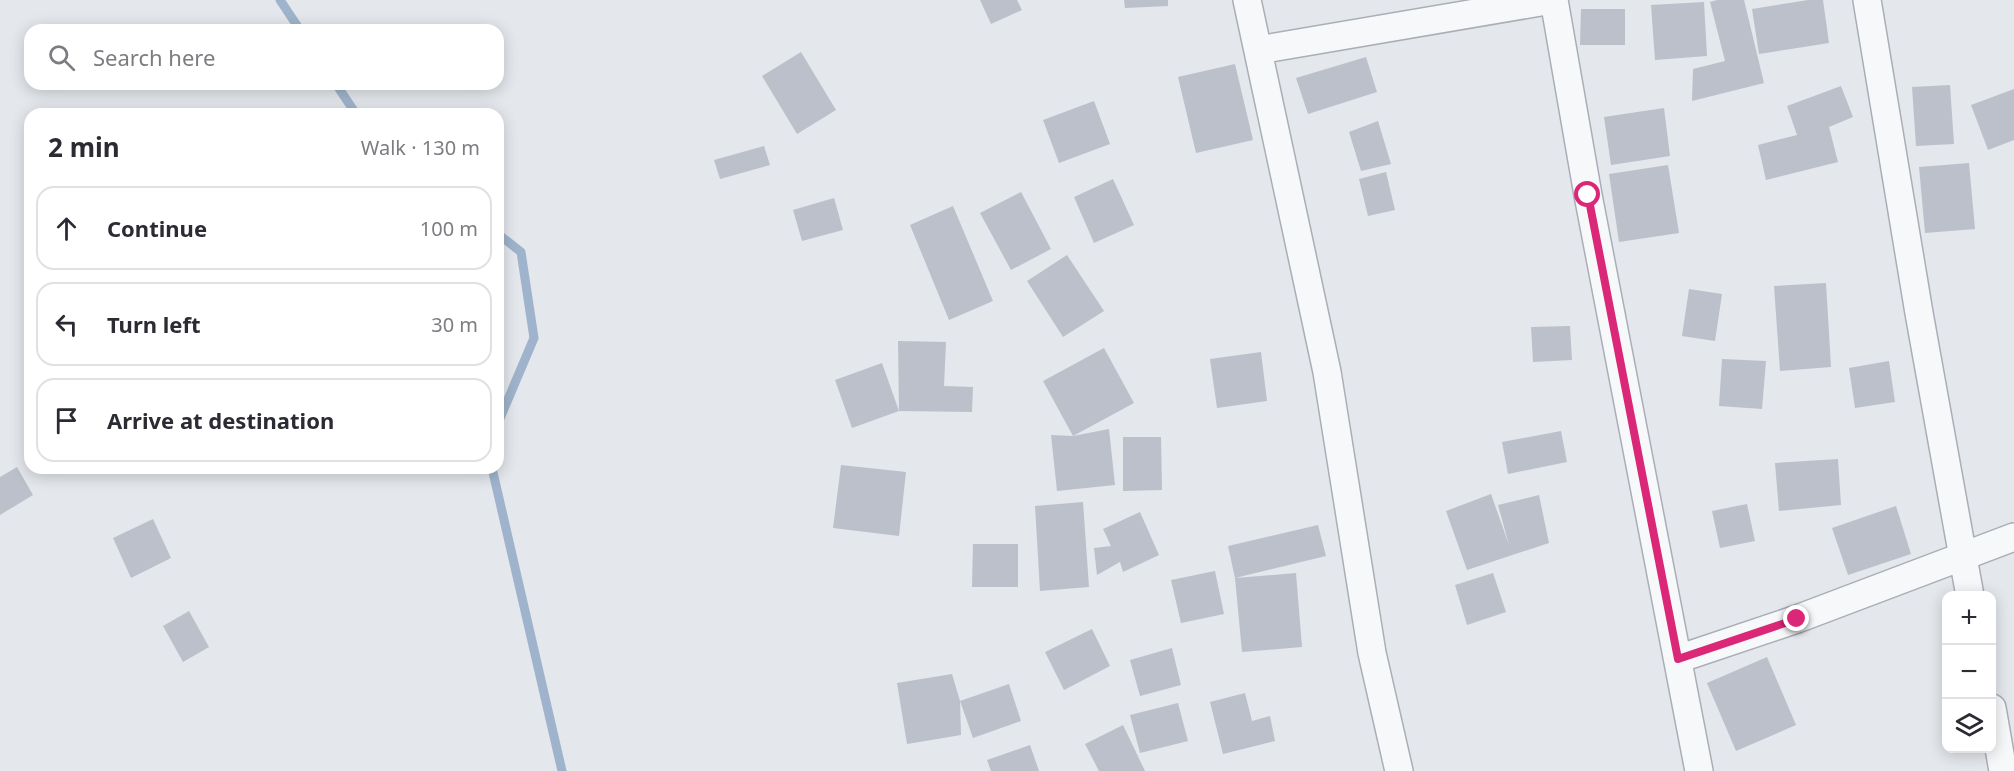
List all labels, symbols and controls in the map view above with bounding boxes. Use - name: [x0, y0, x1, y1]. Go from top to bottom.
- search box: [24, 24, 504, 90]
- icon: search: [45, 41, 78, 74]
- text: Search here: [93, 42, 215, 72]
- text: 2 min: [48, 129, 120, 165]
- text: Walk · 130 m: [361, 134, 480, 161]
- route start: [1574, 181, 1600, 207]
- icon: ahead: [50, 212, 83, 245]
- text: Continue: [107, 213, 207, 243]
- text: 100 m: [420, 215, 478, 242]
- icon: left: [50, 308, 83, 341]
- text: Turn left: [107, 309, 201, 339]
- text: 30 m: [431, 311, 478, 338]
- icon: arrive: [50, 404, 83, 437]
- text: Arrive at destination: [107, 405, 334, 435]
- map controls: [1942, 591, 1996, 753]
- button: +: [1942, 591, 1996, 645]
- route end: [1783, 605, 1809, 631]
- button: −: [1942, 645, 1996, 699]
- button: layers: [1942, 699, 1996, 753]

